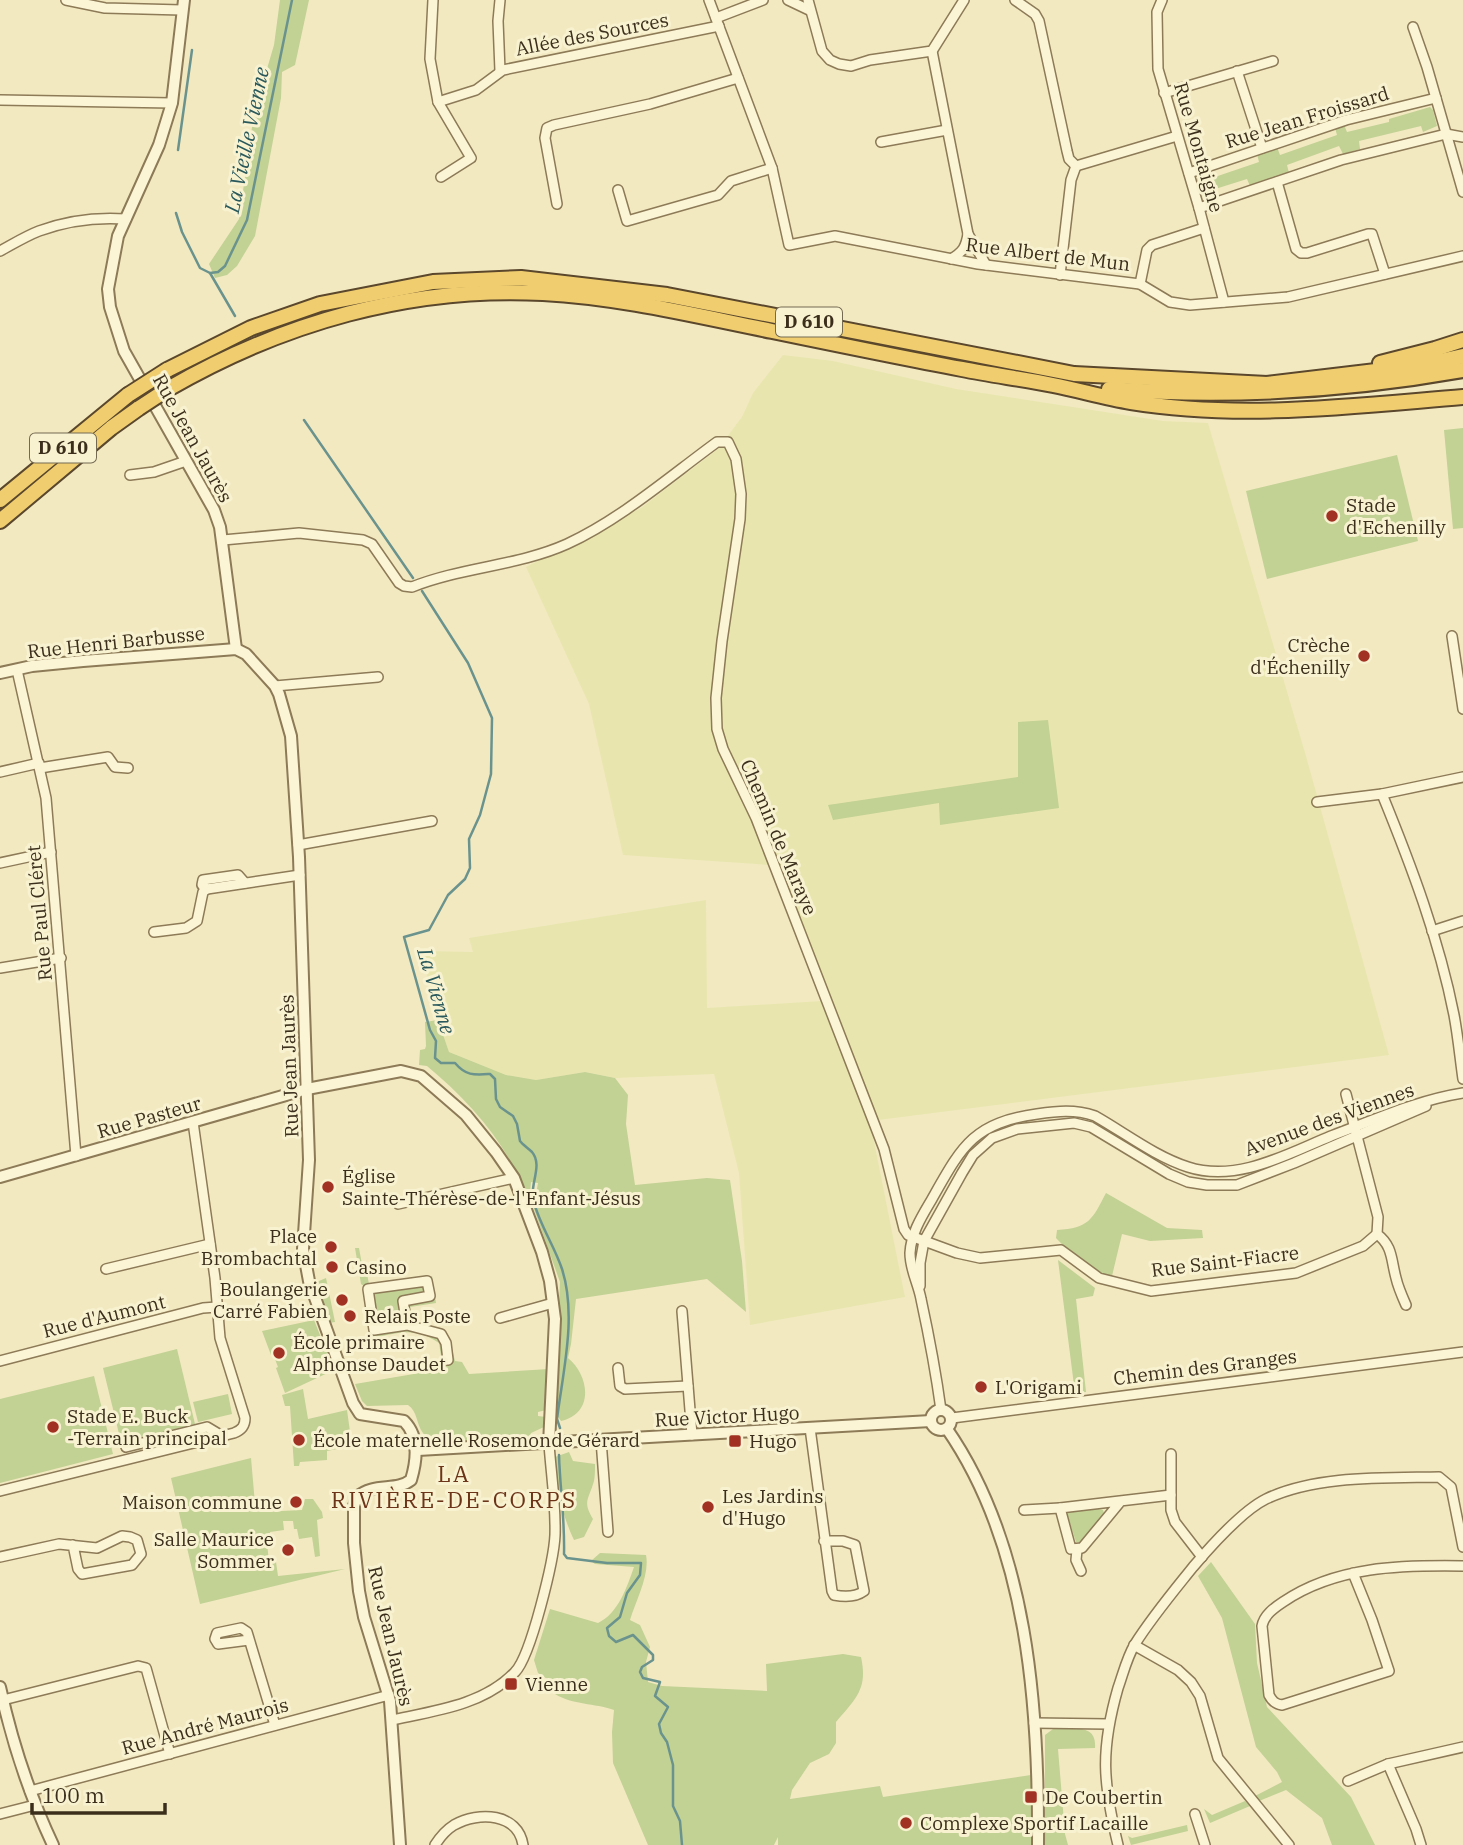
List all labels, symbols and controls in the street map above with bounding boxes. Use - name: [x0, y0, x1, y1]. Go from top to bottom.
- street label: Allée des Sources: [513, 7, 671, 61]
- water label: La Vieille Vienne: [217, 64, 275, 216]
- street label: Rue Montaigne: [1169, 79, 1229, 215]
- street label: Rue Jean Froissard: [1222, 81, 1392, 153]
- street label: Rue Albert de Mun: [964, 232, 1132, 276]
- road number: D 610: [776, 308, 842, 336]
- street label: Rue Jean Jaurès: [148, 370, 238, 506]
- road number: D 610: [30, 434, 96, 462]
- place label: Stade d'Echenilly: [1346, 493, 1446, 539]
- marker: Stade d'Echenilly: [1324, 508, 1340, 524]
- street label: Rue Henri Barbusse: [26, 621, 206, 663]
- place label: Crèche d'Échenilly: [1250, 633, 1351, 679]
- marker: Crèche d'Échenilly: [1356, 648, 1372, 664]
- street label: Chemin de Maraye: [735, 756, 823, 918]
- street label: Rue Paul Cléret: [21, 844, 57, 982]
- water label: La Vienne: [411, 943, 463, 1038]
- street label: Rue Jean Jaurès: [275, 994, 303, 1138]
- street label: Avenue des Viennes: [1241, 1077, 1417, 1161]
- street label: Rue Pasteur: [94, 1091, 204, 1143]
- place label: Église Sainte-Thérèse-de-l'Enfant-Jésus: [342, 1164, 641, 1210]
- marker: Église Sainte-Thérèse-de-l'Enfant-Jésus: [320, 1179, 336, 1195]
- place label: Place Brombachtal: [201, 1224, 317, 1270]
- marker: Place Brombachtal: [323, 1239, 339, 1255]
- street label: Rue Saint-Fiacre: [1150, 1240, 1300, 1282]
- place label: Casino: [346, 1255, 407, 1279]
- marker: Casino: [324, 1259, 340, 1275]
- place label: Boulangerie Carré Fabien: [213, 1277, 328, 1323]
- street label: Rue d'Aumont: [40, 1289, 168, 1343]
- marker: Boulangerie Carré Fabien: [334, 1292, 350, 1308]
- place label: Relais Poste: [364, 1304, 471, 1328]
- marker: Relais Poste: [342, 1308, 358, 1324]
- place label: École primaire Alphonse Daudet: [293, 1330, 446, 1376]
- street label: Chemin des Granges: [1112, 1344, 1298, 1390]
- marker: École primaire Alphonse Daudet: [271, 1345, 287, 1361]
- place label: L'Origami: [995, 1375, 1082, 1399]
- marker: L'Origami: [973, 1379, 989, 1395]
- street label: Rue Victor Hugo: [654, 1400, 800, 1432]
- place label: Stade E. Buck -Terrain principal: [67, 1404, 227, 1450]
- marker: Stade E. Buck -Terrain principal: [45, 1419, 61, 1435]
- place label: École maternelle Rosemonde Gérard: [313, 1428, 640, 1452]
- place label: Hugo: [749, 1429, 797, 1453]
- marker: École maternelle Rosemonde Gérard: [291, 1432, 307, 1448]
- marker: Hugo: [727, 1433, 743, 1449]
- district label: LA RIVIÈRE-DE-CORPS: [331, 1458, 577, 1514]
- place label: Les Jardins d'Hugo: [722, 1484, 823, 1530]
- place label: Maison commune: [122, 1490, 282, 1514]
- marker: Maison commune: [288, 1494, 304, 1510]
- marker: Les Jardins d'Hugo: [700, 1499, 716, 1515]
- place label: Salle Maurice Sommer: [154, 1527, 275, 1573]
- marker: Salle Maurice Sommer: [280, 1542, 296, 1558]
- street label: Rue Jean Jaurès: [363, 1563, 419, 1709]
- place label: Vienne: [525, 1672, 588, 1696]
- marker: Vienne: [503, 1676, 519, 1692]
- street label: Rue André Maurois: [119, 1692, 291, 1760]
- scale bar: [32, 1772, 164, 1816]
- text: 100 m: [42, 1781, 105, 1809]
- place label: De Coubertin: [1045, 1785, 1163, 1809]
- marker: De Coubertin: [1023, 1789, 1039, 1805]
- place label: Complexe Sportif Lacaille: [920, 1811, 1148, 1835]
- marker: Complexe Sportif Lacaille: [898, 1815, 914, 1831]

